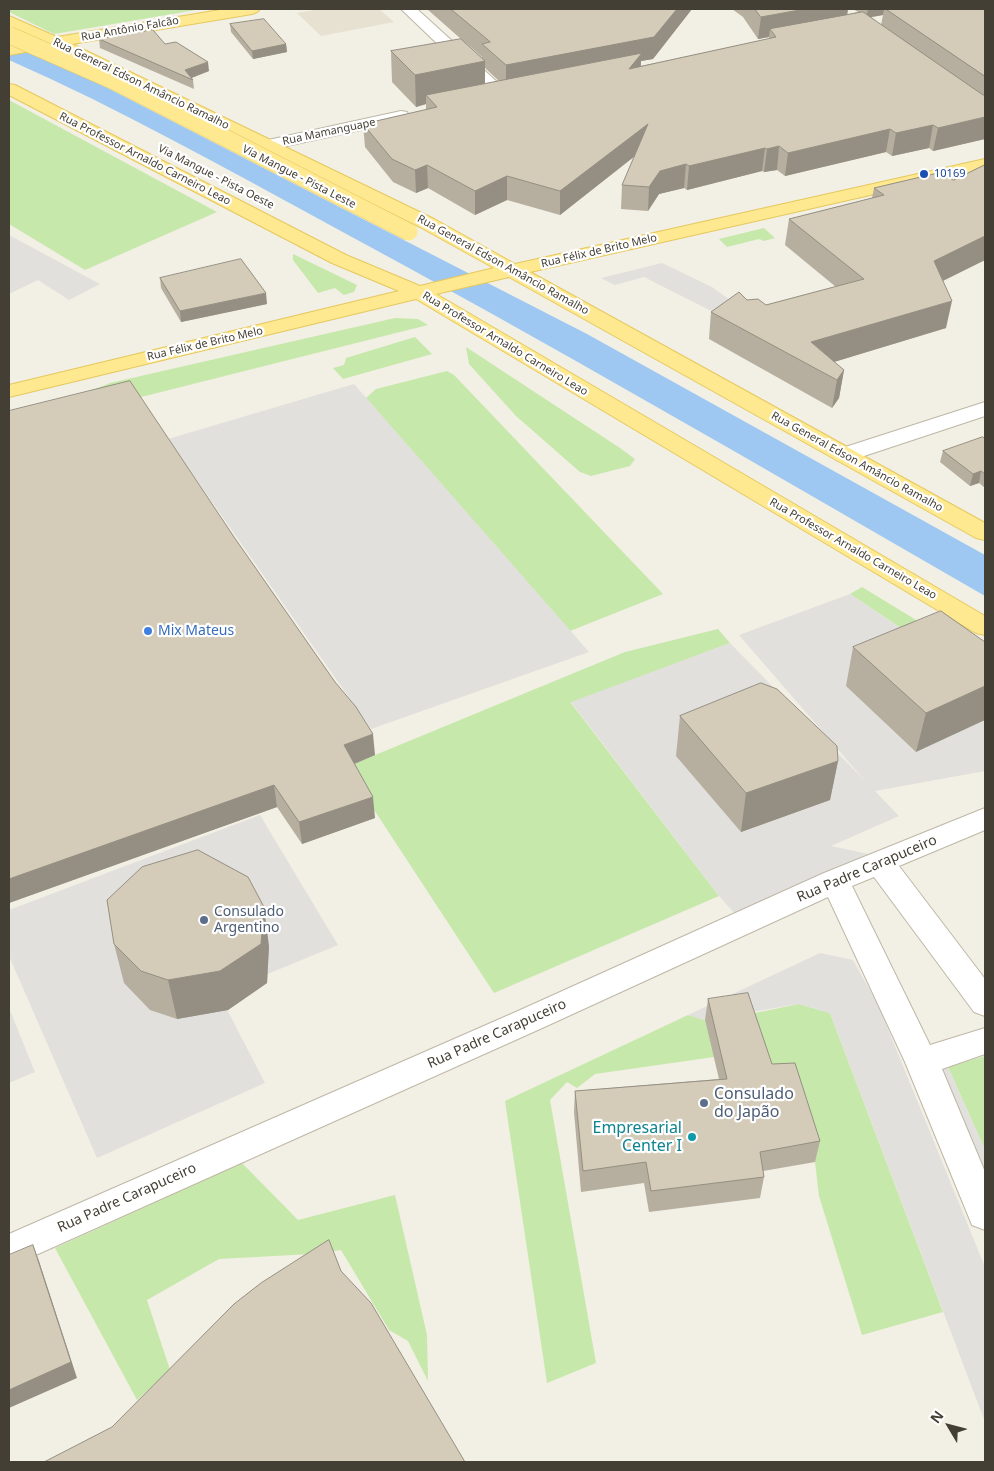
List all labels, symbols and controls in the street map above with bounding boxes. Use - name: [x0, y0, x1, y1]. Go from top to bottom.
- street label: Rua Antônio Falcão: [80, 14, 180, 44]
- street label: Rua General Edson Amâncio Ramalho: [51, 35, 231, 133]
- street label: Rua Professor Arnaldo Carneiro Leao: [57, 110, 233, 208]
- street label: Rua Mamanguape: [281, 116, 377, 148]
- street label: Via Mangue - Pista Oeste: [156, 142, 276, 212]
- street label: Via Mangue - Pista Leste: [240, 143, 358, 211]
- place label: 10169: [934, 167, 965, 181]
- marker: 10169: [918, 168, 930, 180]
- street label: Rua General Edson Amâncio Ramalho: [415, 212, 591, 318]
- street label: Rua Félix de Brito Melo: [540, 231, 658, 271]
- street label: Rua Professor Arnaldo Carneiro Leao: [420, 289, 590, 399]
- street label: Rua Félix de Brito Melo: [146, 324, 264, 364]
- street label: Rua General Edson Amâncio Ramalho: [769, 409, 945, 515]
- street label: Rua Professor Arnaldo Carneiro Leao: [767, 496, 939, 602]
- place label: Mix Mateus: [158, 623, 234, 639]
- marker: Mix Mateus: [142, 625, 154, 637]
- street label: Rua Padre Carapuceiro: [795, 832, 939, 906]
- place label: Consulado Argentino: [214, 904, 284, 936]
- marker: Consulado Argentino: [198, 914, 210, 926]
- street label: Rua Padre Carapuceiro: [425, 996, 569, 1072]
- place label: Consulado do Japão: [714, 1084, 794, 1122]
- marker: Consulado do Japão: [698, 1097, 710, 1109]
- place label: Empresarial Center I: [593, 1118, 682, 1156]
- marker: Empresarial Center I: [686, 1131, 698, 1143]
- street label: Rua Padre Carapuceiro: [55, 1160, 199, 1236]
- north arrow: [924, 1401, 974, 1451]
- text: N: [926, 1406, 948, 1427]

